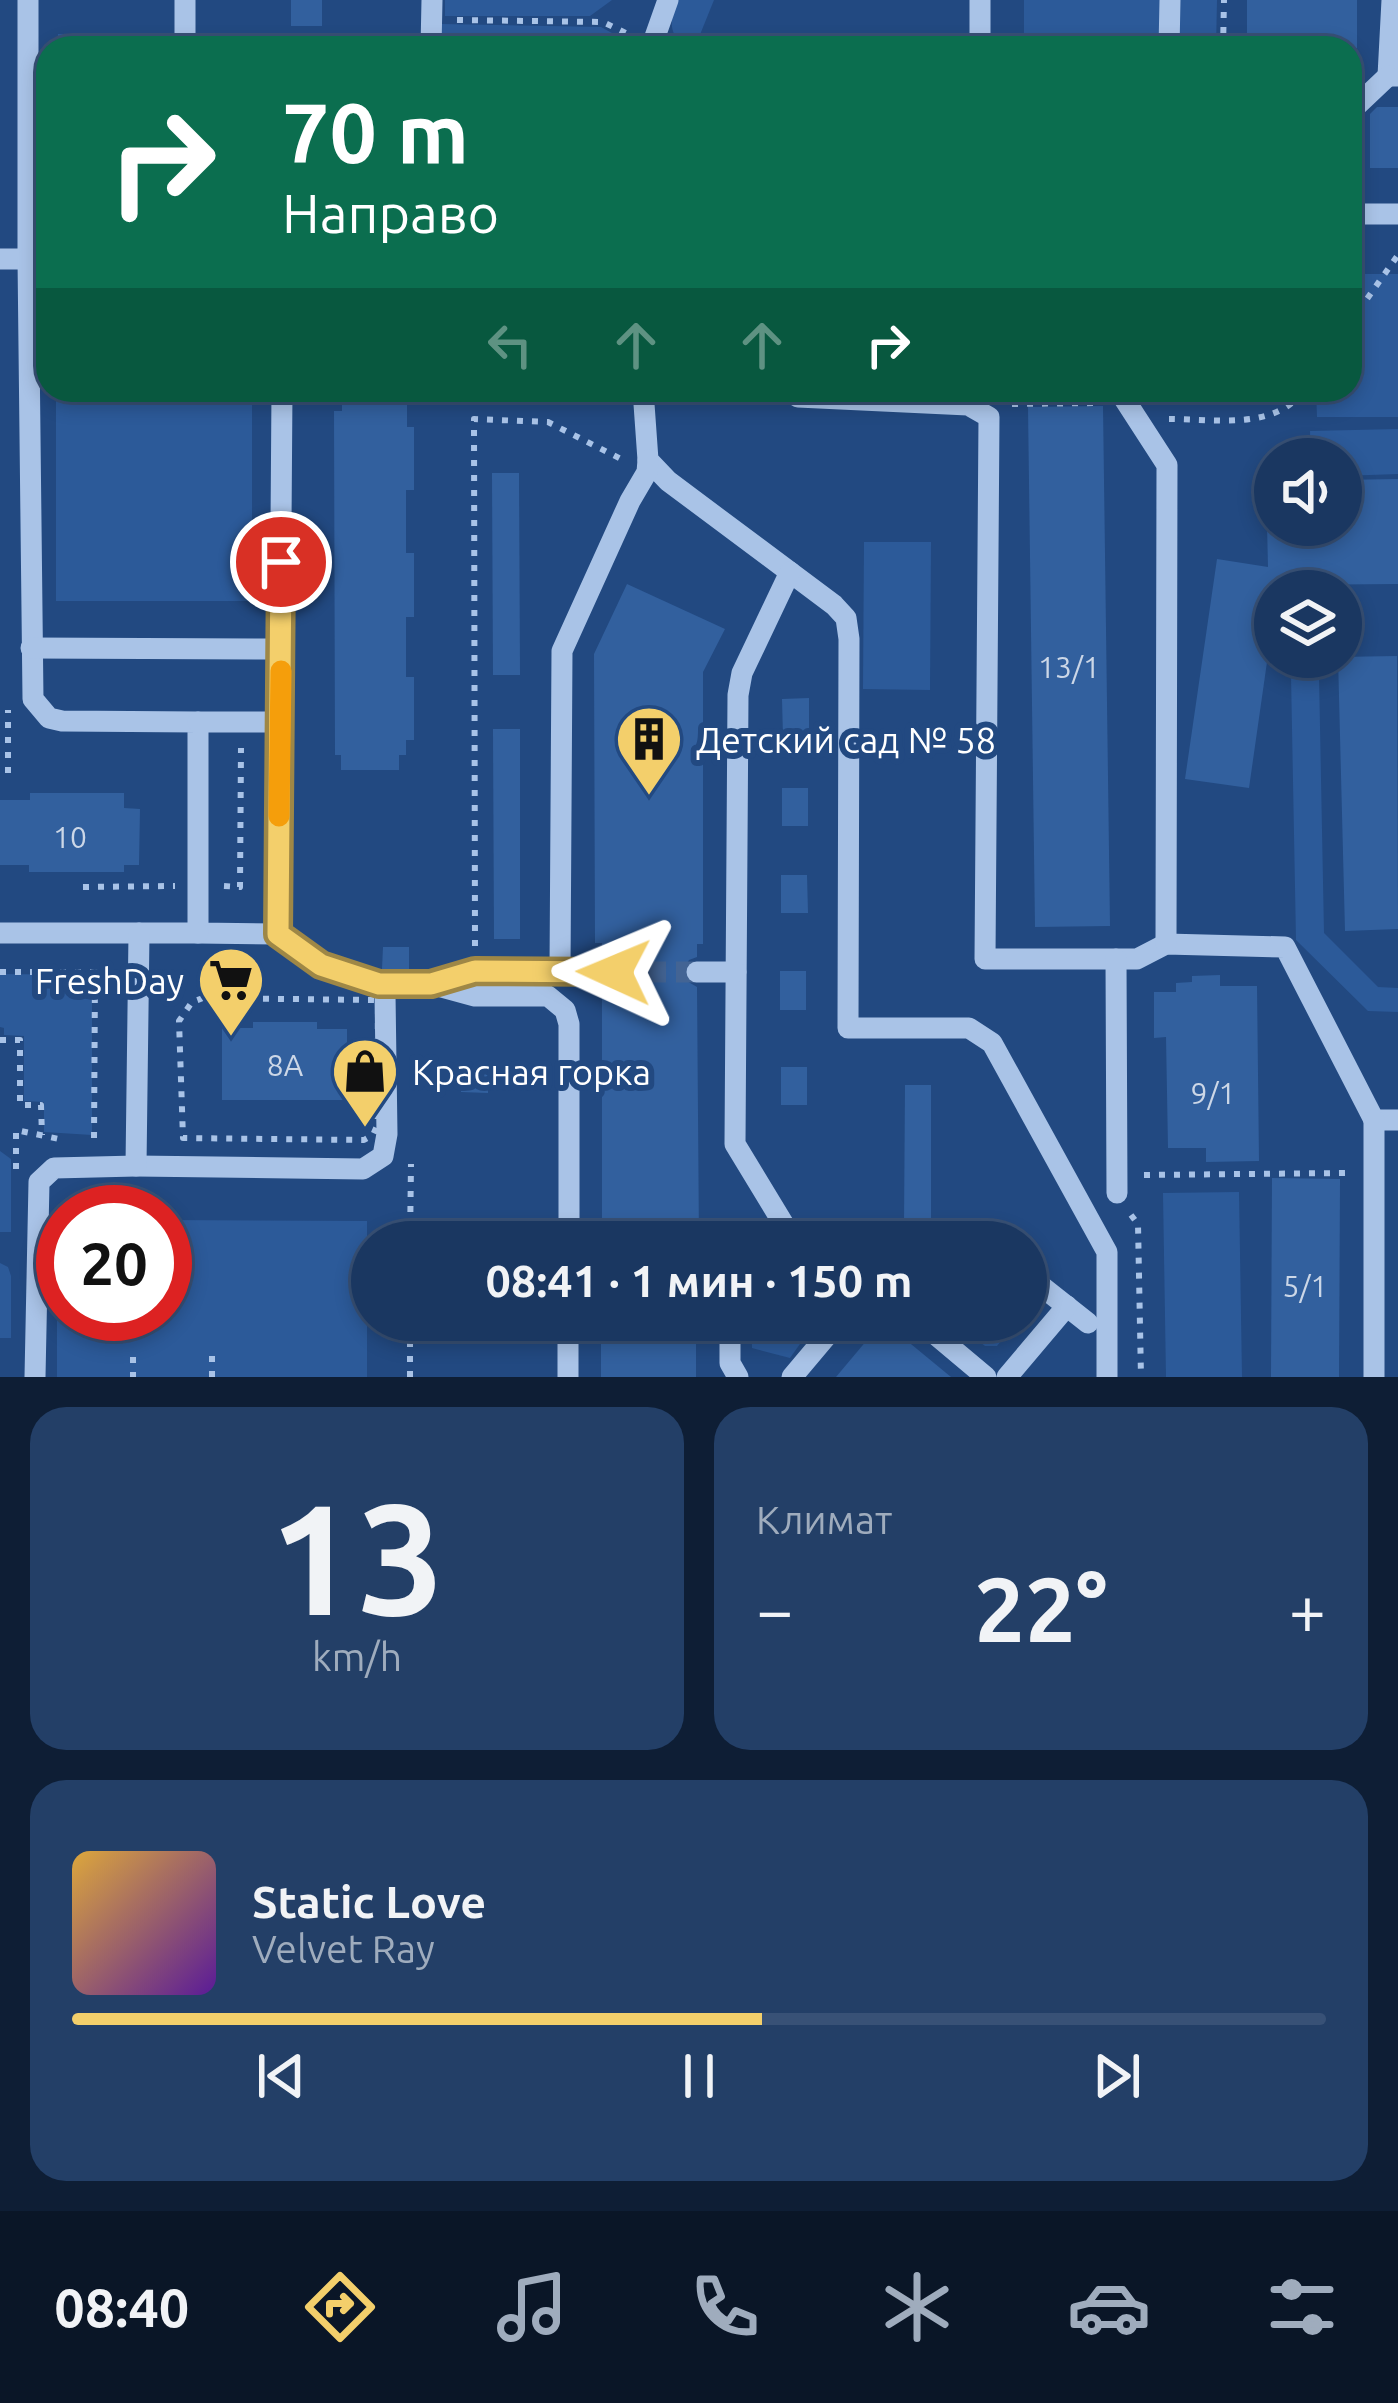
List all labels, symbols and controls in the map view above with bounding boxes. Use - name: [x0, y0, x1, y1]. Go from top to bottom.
- icon: right: [84, 84, 240, 240]
- text: 70 m: [282, 85, 469, 179]
- text: Направо: [282, 183, 499, 243]
- icon: left: [477, 312, 543, 378]
- icon: ahead: [603, 312, 669, 378]
- icon: ahead: [729, 312, 795, 378]
- icon: right: [855, 312, 921, 378]
- map controls: [1254, 438, 1362, 678]
- button: sound: [1254, 438, 1362, 546]
- pin: [230, 511, 332, 613]
- icon: arrive: [248, 529, 314, 595]
- button: layers: [1254, 570, 1362, 678]
- house number: 13/1: [1038, 650, 1100, 684]
- building icon: Детский сад № 58: [614, 704, 684, 798]
- place label: Детский сад № 58: [696, 719, 996, 760]
- house number: 10: [53, 820, 87, 854]
- position arrow: [551, 909, 677, 1035]
- supermarket icon: FreshDay: [196, 945, 266, 1039]
- place label: FreshDay: [35, 960, 184, 1001]
- shop icon: Красная горка: [330, 1036, 400, 1130]
- house number: 8А: [267, 1048, 304, 1082]
- place label: Красная горка: [412, 1051, 651, 1092]
- house number: 9/1: [1191, 1076, 1235, 1110]
- speed limit sign: 20: [36, 1185, 192, 1341]
- text: 08:41 · 1 мин · 150 m: [485, 1255, 913, 1306]
- house number: 5/1: [1283, 1269, 1327, 1303]
- text: 13: [269, 1470, 445, 1644]
- text: Климат: [756, 1498, 892, 1541]
- text: 22°: [974, 1558, 1108, 1659]
- text: −: [756, 1572, 793, 1646]
- text: +: [1289, 1572, 1326, 1646]
- text: km/h: [312, 1635, 402, 1678]
- text: Static Love: [252, 1876, 486, 1927]
- text: Velvet Ray: [252, 1927, 435, 1970]
- icon: previous: [248, 2043, 314, 2109]
- icon: pause: [666, 2043, 732, 2109]
- icon: next: [1084, 2043, 1150, 2109]
- icon: directions: [298, 2265, 382, 2349]
- icon: music: [490, 2265, 574, 2349]
- icon: phone: [683, 2265, 767, 2349]
- icon: climate: [875, 2265, 959, 2349]
- icon: car: [1067, 2265, 1151, 2349]
- icon: filters: [1260, 2265, 1344, 2349]
- text: 08:40: [54, 2277, 189, 2337]

